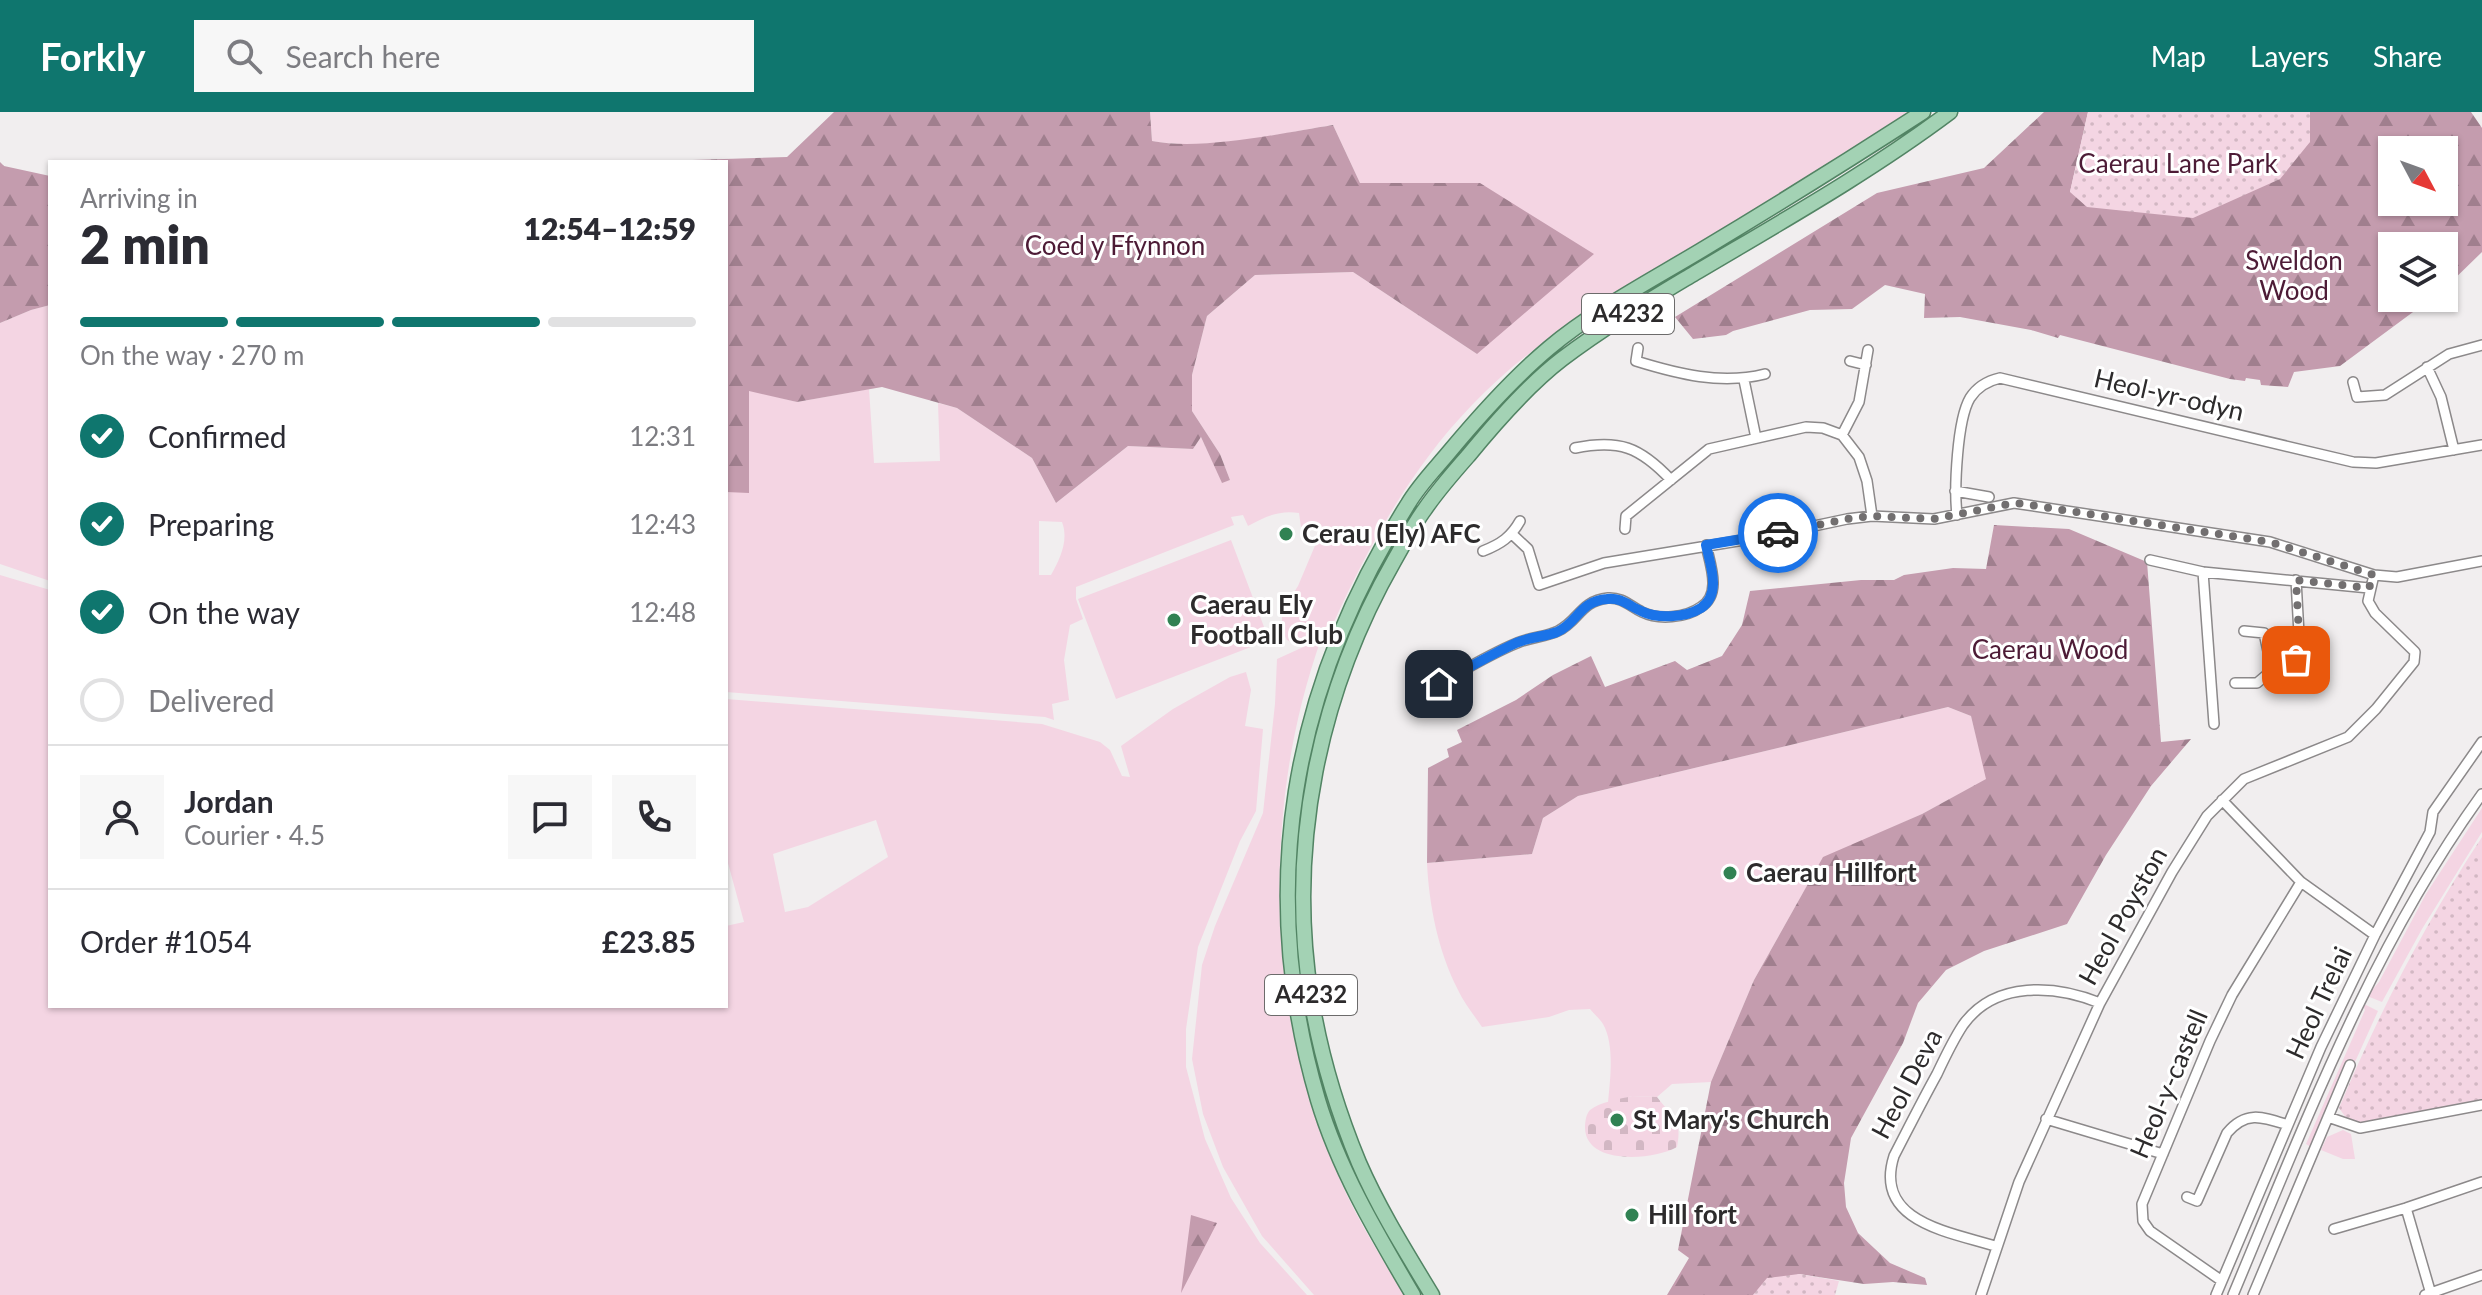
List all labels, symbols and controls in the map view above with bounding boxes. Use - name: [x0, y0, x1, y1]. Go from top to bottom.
- search box: [194, 20, 754, 92]
- text: Forkly: [40, 33, 146, 79]
- icon: search: [222, 34, 266, 78]
- text: Search here: [286, 38, 440, 74]
- text: Map: [2151, 39, 2206, 73]
- text: Layers: [2250, 39, 2329, 73]
- text: Share: [2373, 39, 2442, 73]
- north arrow: [2378, 136, 2458, 216]
- map controls: [2378, 136, 2458, 312]
- park label: Caerau Lane Park: [2078, 147, 2278, 179]
- text: Arriving in: [80, 182, 198, 214]
- text: 12:54–12:59: [523, 210, 696, 246]
- text: 2 min: [80, 213, 210, 275]
- park label: Coed y Ffynnon: [1025, 229, 1205, 261]
- button: layers: [2378, 232, 2458, 312]
- park label: Sweldon Wood: [2245, 244, 2343, 306]
- road number: A4232: [1582, 294, 1674, 334]
- text: On the way · 270 m: [80, 339, 304, 371]
- street label: Heol-yr-odyn: [2091, 361, 2247, 427]
- icon: check: [80, 414, 124, 458]
- text: Confirmed: [148, 418, 287, 454]
- text: 12:31: [629, 420, 696, 452]
- courier: [1738, 493, 1818, 573]
- icon: check: [80, 502, 124, 546]
- text: Preparing: [148, 506, 274, 542]
- text: 12:43: [629, 508, 696, 540]
- icon: car: [1756, 511, 1800, 555]
- place label: Cerau (Ely) AFC: [1302, 517, 1481, 549]
- marker: Cerau (Ely) AFC: [1277, 525, 1295, 543]
- place label: Caerau Ely Football Club: [1190, 588, 1343, 650]
- icon: check: [80, 590, 124, 634]
- text: On the way: [148, 594, 300, 630]
- text: 12:48: [629, 596, 696, 628]
- marker: Caerau Ely Football Club: [1165, 611, 1183, 629]
- pin: [2262, 626, 2330, 694]
- park label: Caerau Wood: [1972, 633, 2128, 665]
- icon: bag: [2274, 638, 2318, 682]
- pin: [1405, 650, 1473, 718]
- icon: home: [1417, 662, 1461, 706]
- text: Delivered: [148, 682, 275, 718]
- button: person: [80, 775, 164, 859]
- button: chat: [508, 775, 592, 859]
- button: phone: [612, 775, 696, 859]
- text: Jordan: [184, 783, 274, 819]
- text: Courier · 4.5: [184, 819, 325, 851]
- street label: Heol Poyston: [2071, 841, 2173, 990]
- place label: Caerau Hillfort: [1746, 856, 1917, 888]
- marker: Caerau Hillfort: [1721, 864, 1739, 882]
- text: Order #1054: [80, 923, 252, 959]
- text: £23.85: [602, 923, 696, 959]
- street label: Heol Trelai: [2278, 941, 2358, 1064]
- road number: A4232: [1265, 975, 1357, 1015]
- street label: Heol-y-castell: [2122, 1004, 2214, 1163]
- street label: Heol Deva: [1864, 1023, 1948, 1144]
- place label: St Mary's Church: [1633, 1103, 1829, 1135]
- marker: St Mary's Church: [1608, 1111, 1626, 1129]
- place label: Hill fort: [1648, 1198, 1737, 1230]
- marker: Hill fort: [1623, 1206, 1641, 1224]

